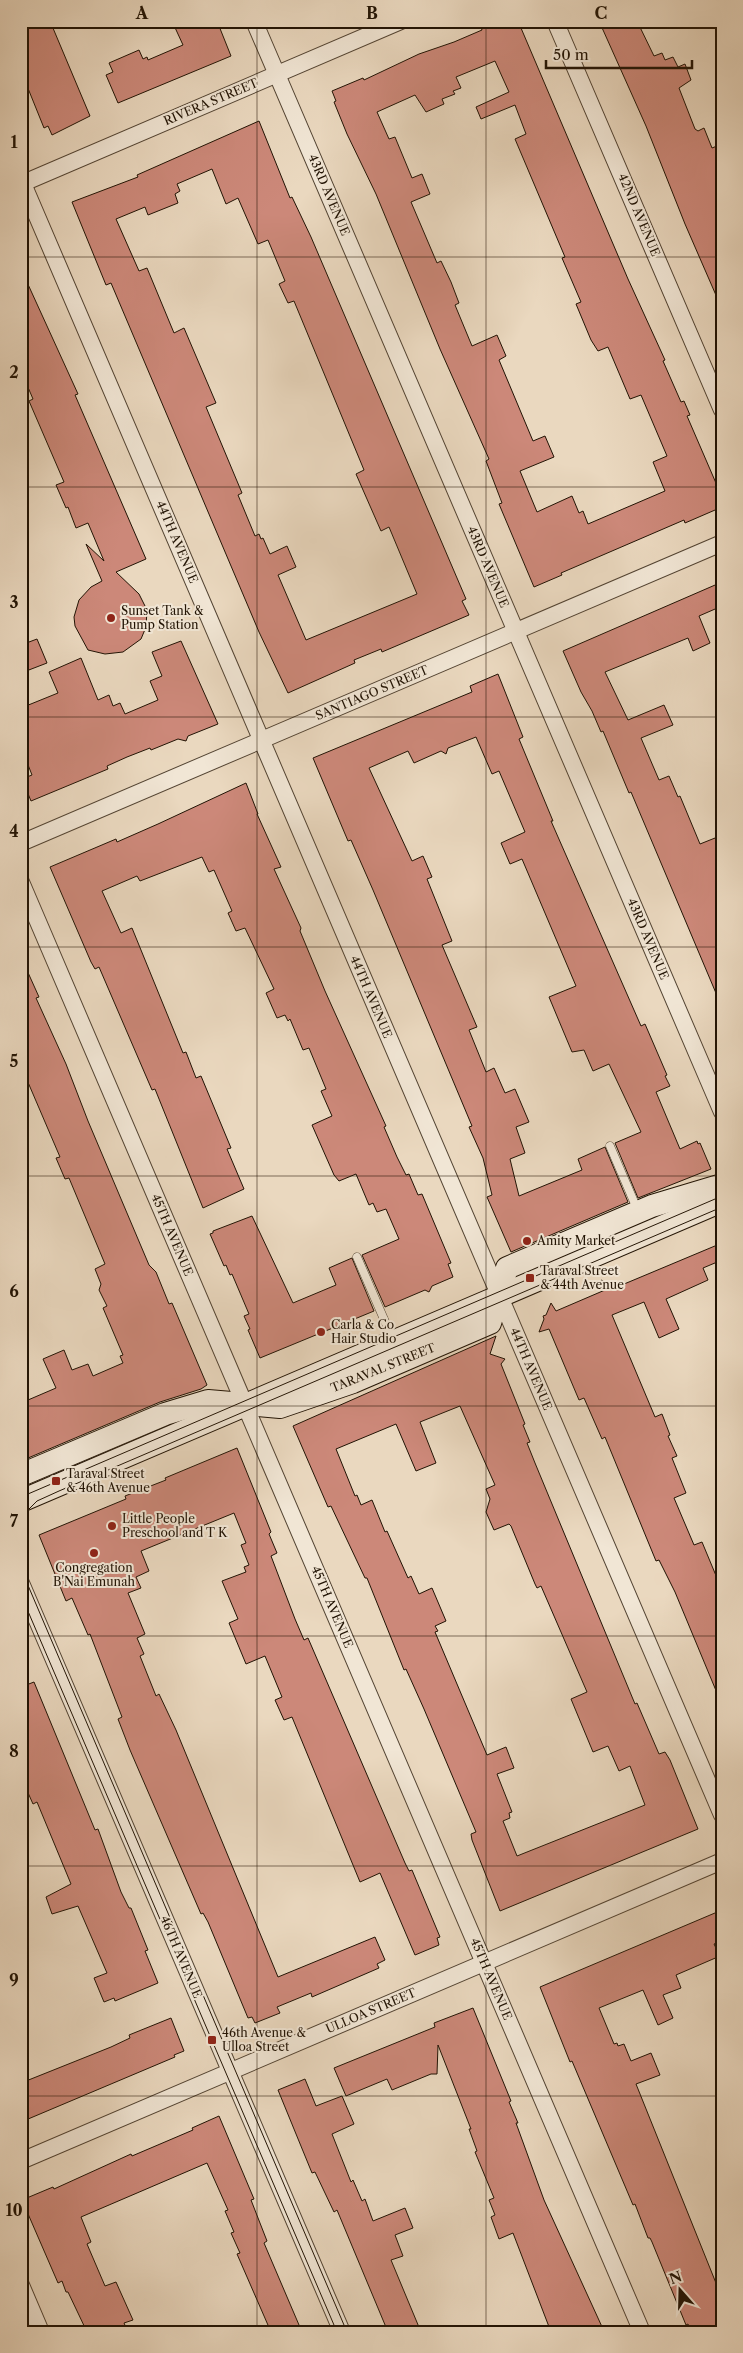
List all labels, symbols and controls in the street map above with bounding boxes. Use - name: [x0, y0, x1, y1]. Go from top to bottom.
- text: A: [135, 3, 149, 23]
- text: B: [366, 3, 378, 23]
- text: C: [595, 3, 607, 23]
- scale bar: [546, 38, 692, 70]
- text: 50 m: [553, 45, 589, 64]
- street label: RIVERA STREET: [161, 75, 260, 128]
- text: 1: [10, 132, 18, 152]
- street label: 43RD AVENUE: [306, 152, 353, 238]
- street label: 42ND AVENUE: [615, 171, 664, 258]
- text: 2: [9, 362, 19, 382]
- street label: 44TH AVENUE: [153, 498, 202, 585]
- street label: 43RD AVENUE: [465, 524, 512, 610]
- text: 3: [9, 592, 19, 612]
- place label: Sunset Tank & Pump Station: [121, 603, 204, 632]
- marker: Sunset Tank & Pump Station: [105, 612, 117, 624]
- street label: SANTIAGO STREET: [313, 662, 430, 723]
- text: 4: [9, 821, 19, 841]
- street label: 43RD AVENUE: [625, 896, 672, 982]
- street label: 44TH AVENUE: [347, 953, 396, 1040]
- text: 5: [10, 1051, 19, 1071]
- street label: 45TH AVENUE: [148, 1191, 197, 1278]
- place label: Amity Market: [536, 1233, 616, 1248]
- marker: Amity Market: [521, 1235, 533, 1247]
- place label: Taraval Street & 44th Avenue: [540, 1263, 624, 1292]
- marker: Taraval Street & 44th Avenue: [524, 1272, 536, 1284]
- text: 6: [9, 1281, 19, 1301]
- place label: Carla & Co Hair Studio: [331, 1317, 396, 1346]
- street label: 44TH AVENUE: [507, 1325, 556, 1412]
- marker: Carla & Co Hair Studio: [315, 1326, 327, 1338]
- street label: TARAVAL STREET: [328, 1340, 437, 1395]
- place label: Taraval Street & 46th Avenue: [66, 1466, 150, 1495]
- marker: Taraval Street & 46th Avenue: [50, 1475, 62, 1487]
- text: 7: [10, 1511, 19, 1531]
- place label: Little People Preschool and T K: [122, 1511, 228, 1540]
- marker: Little People Preschool and T K: [106, 1520, 118, 1532]
- marker: Congregation B'Nai Emunah: [88, 1547, 100, 1559]
- place label: Congregation B'Nai Emunah: [53, 1560, 135, 1589]
- street label: 45TH AVENUE: [308, 1563, 357, 1650]
- text: 8: [9, 1741, 19, 1761]
- street label: 46TH AVENUE: [157, 1913, 206, 2000]
- street label: 45TH AVENUE: [467, 1935, 516, 2022]
- text: 9: [9, 1970, 19, 1990]
- street label: ULLOA STREET: [323, 1985, 418, 2036]
- place label: 46th Avenue & Ulloa Street: [222, 2025, 306, 2054]
- marker: 46th Avenue & Ulloa Street: [206, 2034, 218, 2046]
- text: 10: [5, 2200, 23, 2220]
- north arrow: [656, 2266, 706, 2316]
- text: N: [667, 2267, 684, 2288]

